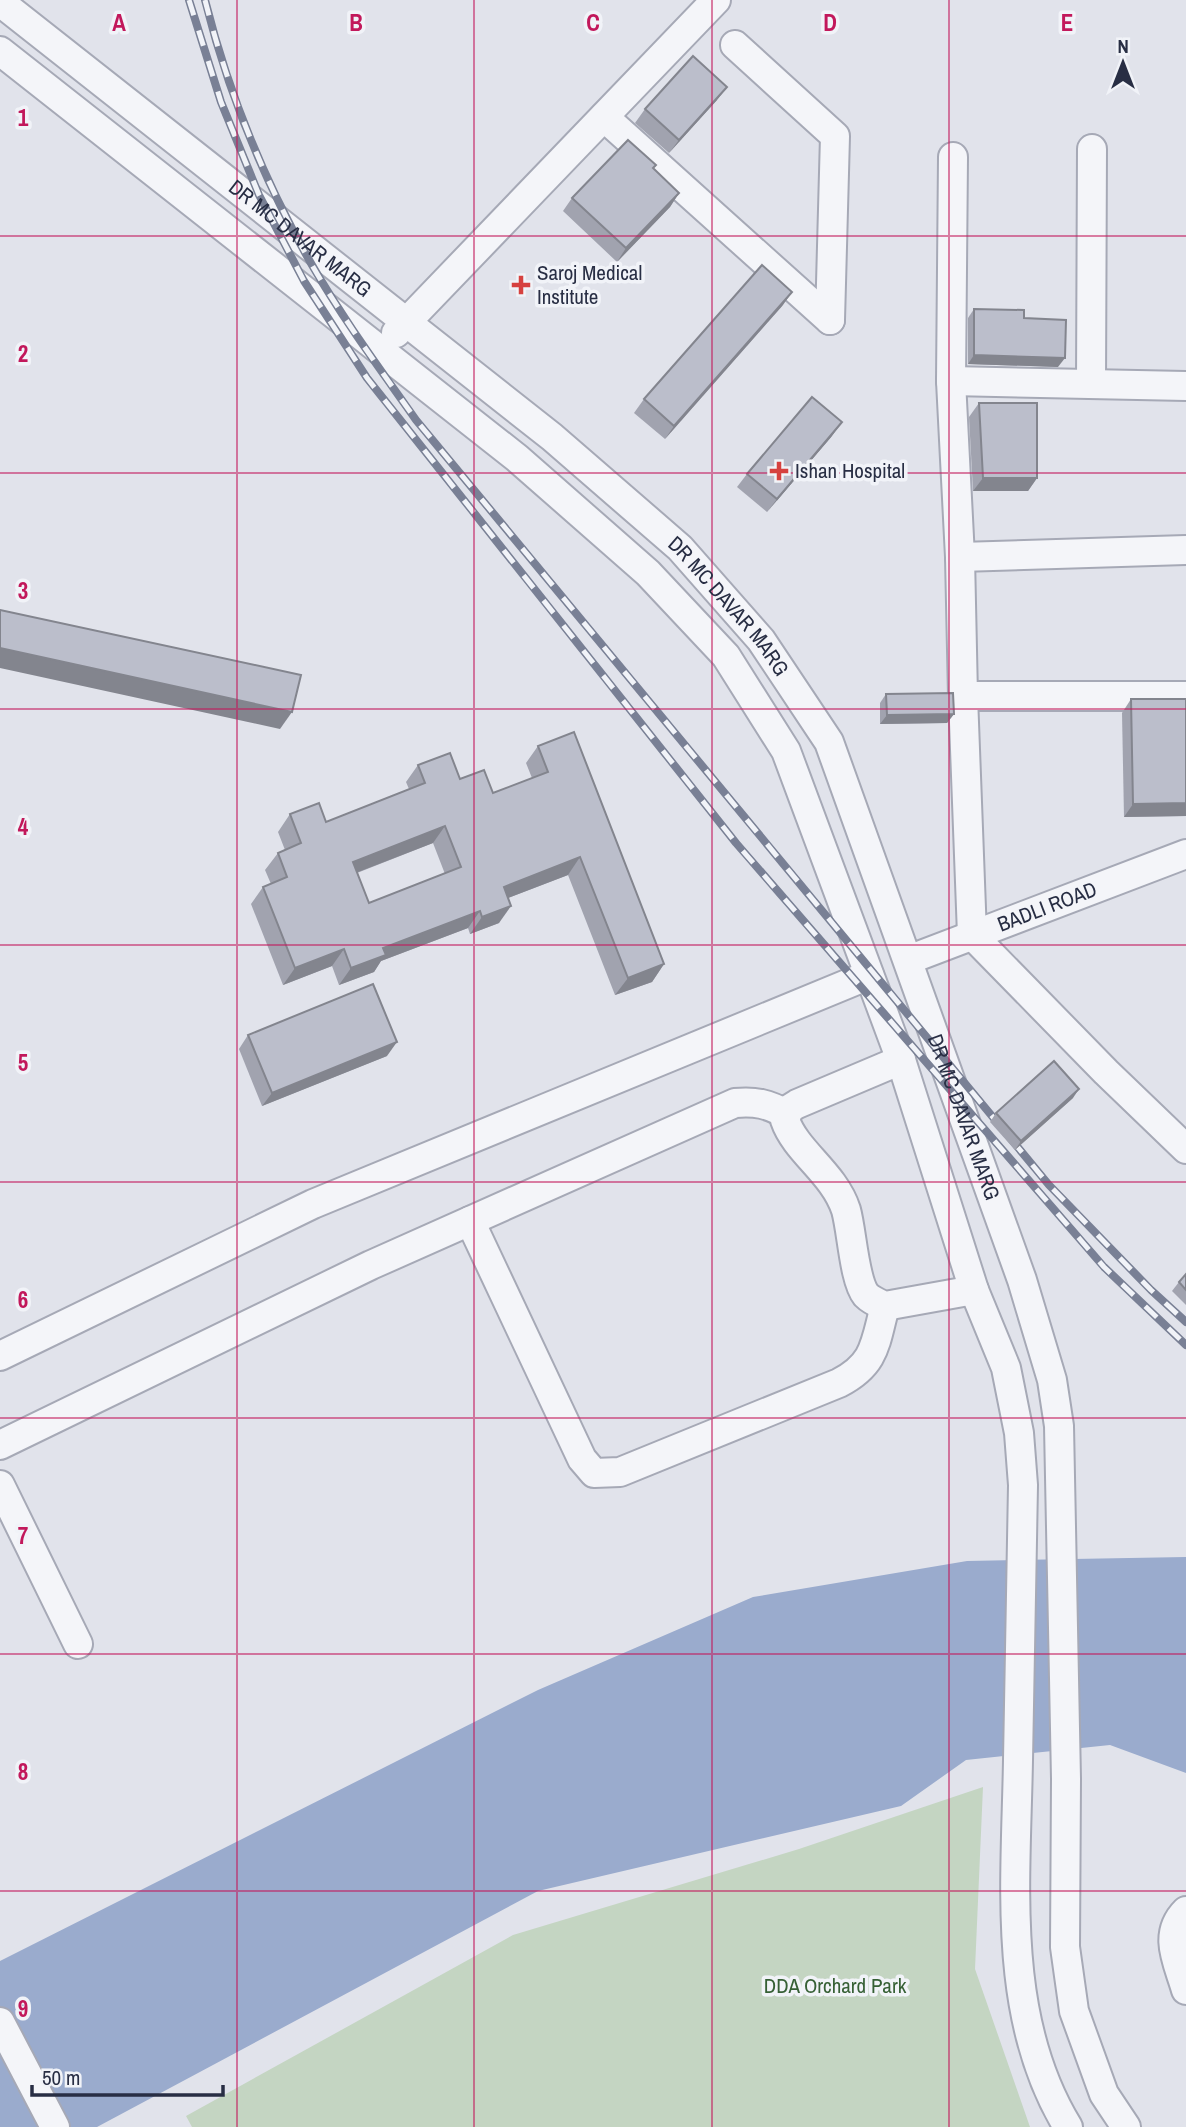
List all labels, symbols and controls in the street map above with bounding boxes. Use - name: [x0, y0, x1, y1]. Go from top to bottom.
- text: A: [112, 7, 126, 38]
- text: B: [349, 7, 363, 38]
- text: C: [586, 7, 600, 38]
- text: D: [823, 7, 837, 38]
- text: E: [1061, 7, 1073, 38]
- north arrow: [1088, 28, 1158, 98]
- text: N: [1117, 33, 1129, 59]
- text: 1: [18, 102, 29, 133]
- street label: DR MC DAVAR MARG: [223, 173, 378, 303]
- place label: Saroj Medical Institute: [537, 258, 642, 311]
- marker: Saroj Medical Institute: [511, 275, 531, 295]
- text: 2: [18, 338, 28, 369]
- place label: Ishan Hospital: [795, 456, 905, 485]
- marker: Ishan Hospital: [769, 461, 789, 481]
- street label: DR MC DAVAR MARG: [662, 529, 796, 681]
- text: 3: [18, 575, 28, 606]
- text: 4: [18, 811, 29, 842]
- street label: BADLI ROAD: [993, 874, 1101, 939]
- street label: DR MC DAVAR MARG: [921, 1030, 1007, 1204]
- text: 5: [18, 1047, 28, 1078]
- text: 6: [18, 1284, 28, 1315]
- text: 7: [18, 1520, 28, 1551]
- text: 8: [18, 1756, 28, 1787]
- park label: DDA Orchard Park: [764, 1971, 907, 2000]
- text: 9: [18, 1993, 28, 2024]
- scale bar: [32, 2054, 222, 2098]
- text: 50 m: [42, 2063, 80, 2092]

